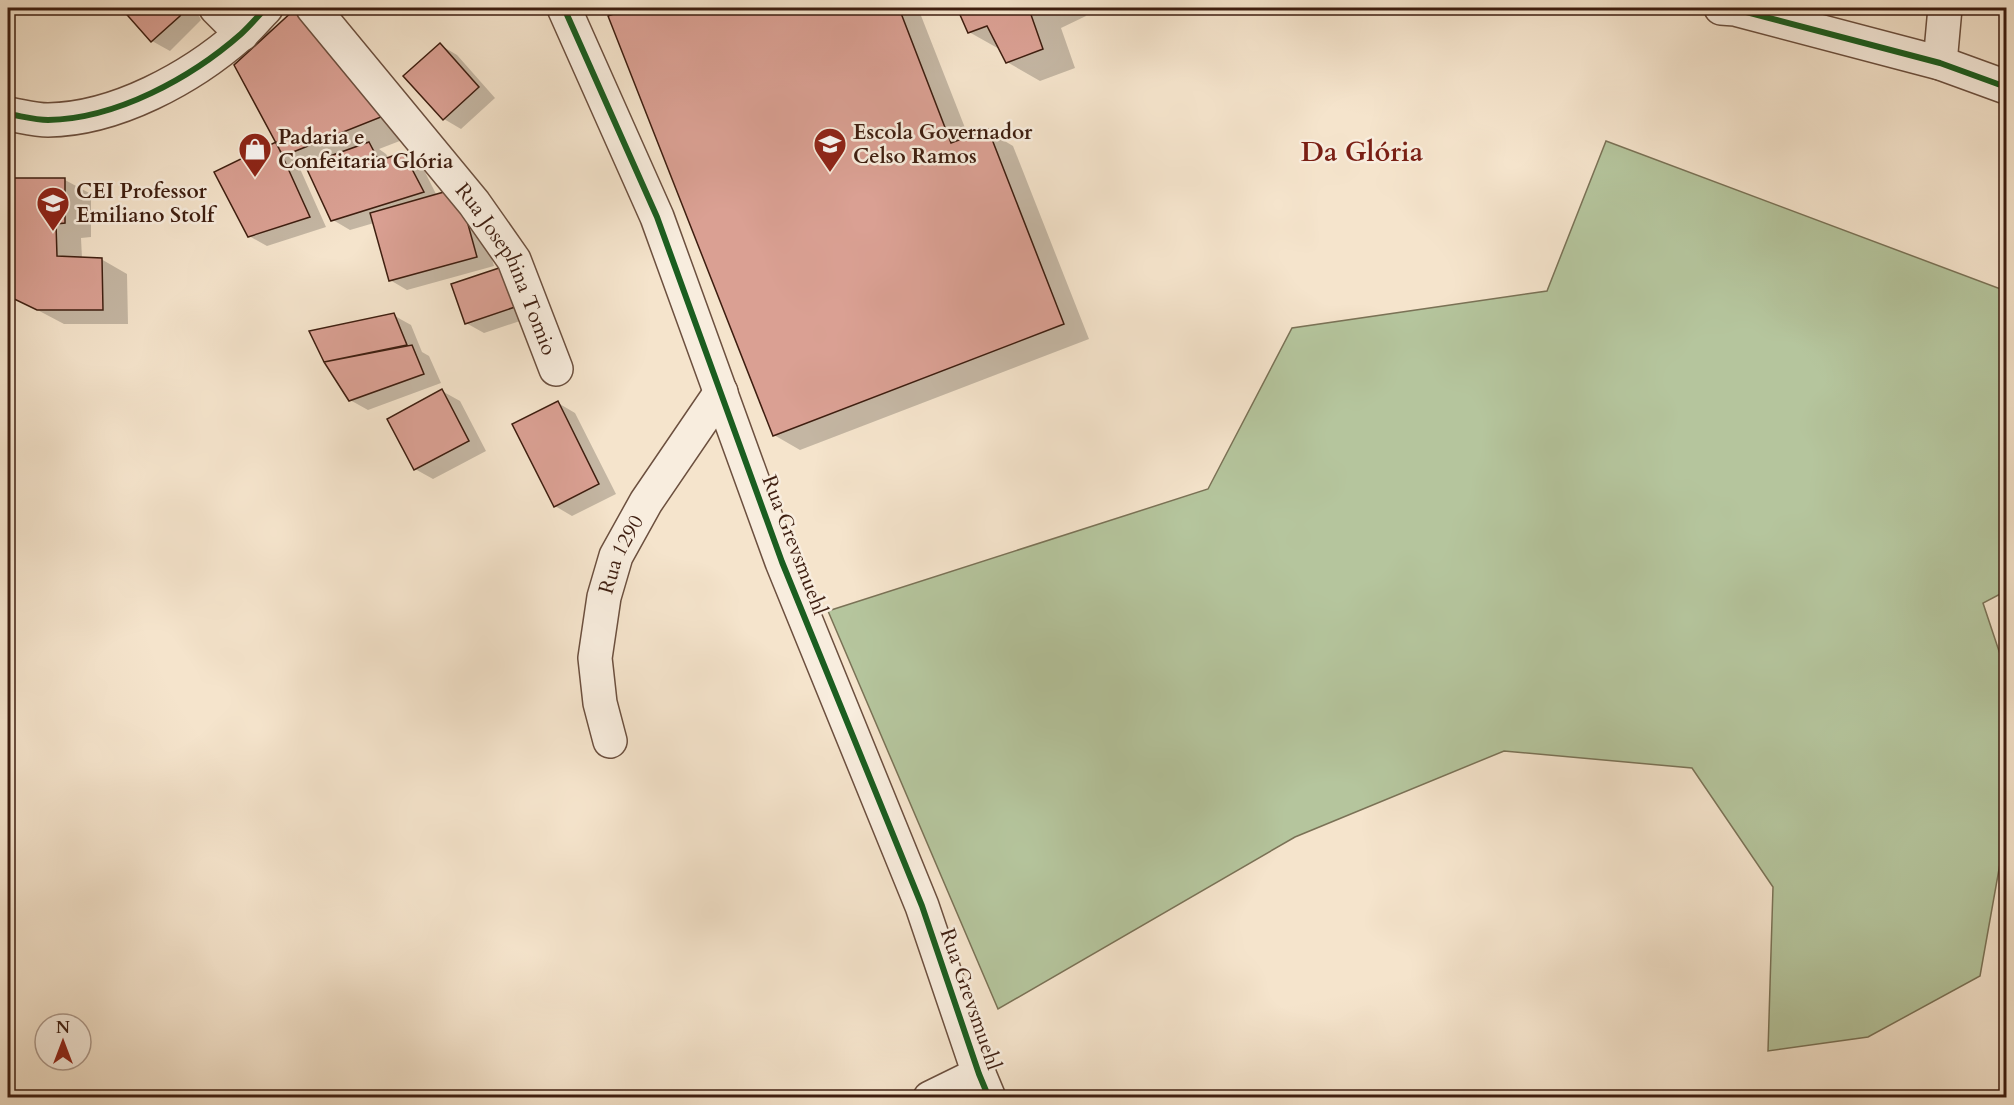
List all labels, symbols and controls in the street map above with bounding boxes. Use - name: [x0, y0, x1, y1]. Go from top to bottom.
- place label: Escola Governador Celso Ramos: [853, 118, 1033, 171]
- place label: Padaria e Confeitaria Glória: [278, 123, 454, 176]
- school or university icon: Escola Governador Celso Ramos: [812, 126, 848, 173]
- shop icon: Padaria e Confeitaria Glória: [237, 131, 273, 178]
- district label: Da Glória: [1301, 134, 1424, 171]
- place label: CEI Professor Emiliano Stolf: [76, 177, 218, 230]
- street label: Rua Josephina Tomio: [448, 177, 563, 360]
- school or university icon: CEI Professor Emiliano Stolf: [35, 185, 71, 232]
- street label: Rua Grevsmuehl: [754, 471, 835, 619]
- street label: Rua 1290: [592, 510, 651, 598]
- street label: Rua Grevsmuehl: [933, 924, 1008, 1074]
- north arrow: [33, 1012, 93, 1072]
- text: N: [56, 1017, 70, 1039]

